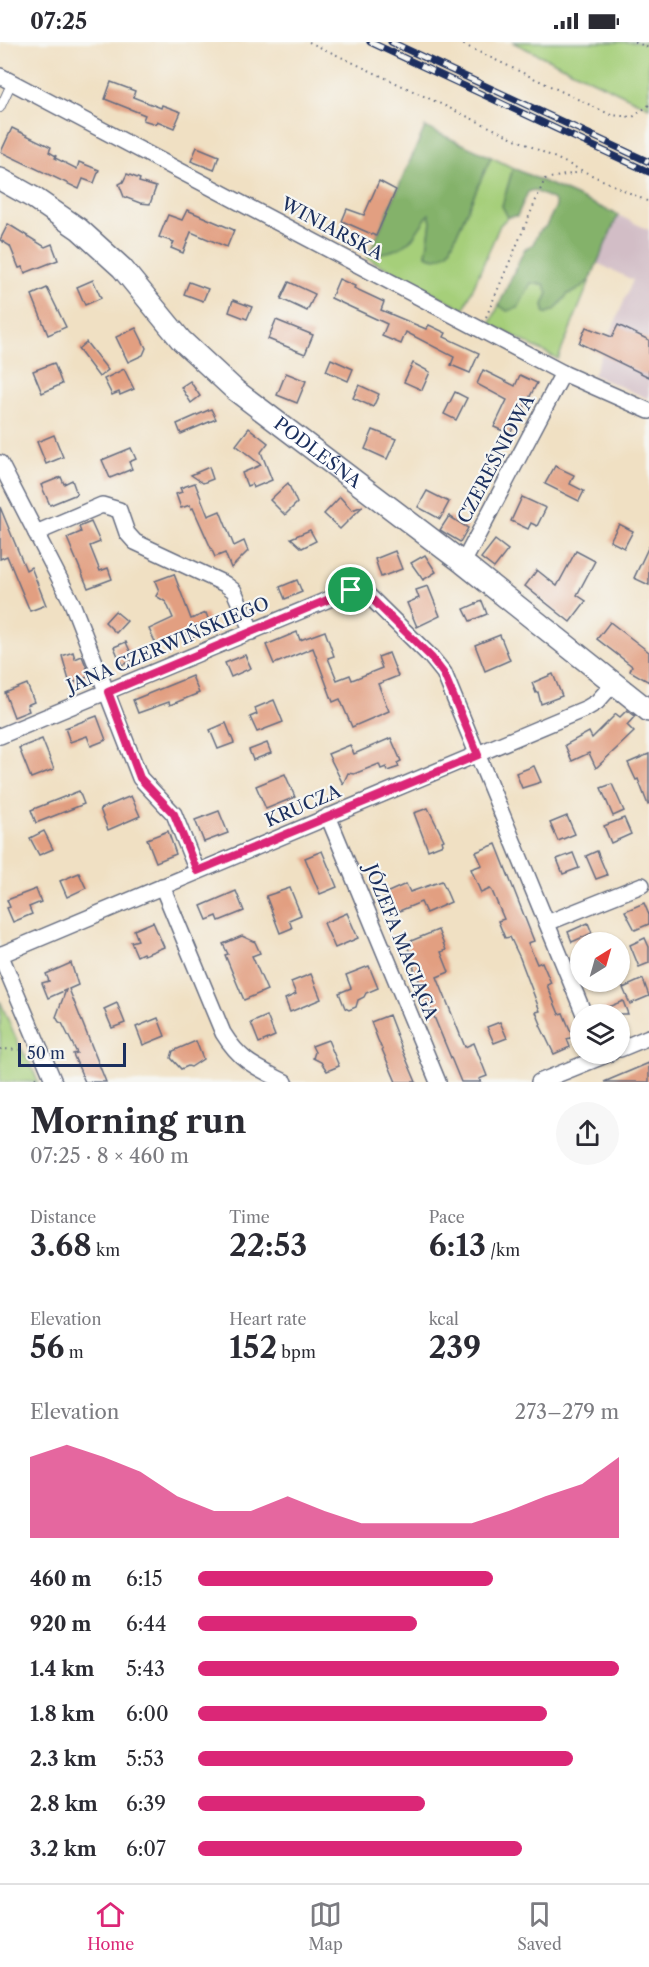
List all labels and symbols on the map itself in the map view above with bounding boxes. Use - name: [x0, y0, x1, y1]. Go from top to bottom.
- street label: WINIARSKA: [276, 192, 388, 265]
- street label: CZEREŚNIOWA: [452, 390, 539, 527]
- street label: PODLEŚNA: [269, 412, 366, 493]
- pin: [325, 564, 376, 615]
- street label: JANA CZERWIŃSKIEGO: [60, 591, 273, 699]
- street label: KRUCZA: [262, 780, 345, 832]
- street label: JÓZEFA MACIĄGA: [359, 858, 443, 1024]
- north arrow: [570, 932, 630, 992]
- scale bar: [18, 1040, 126, 1067]

